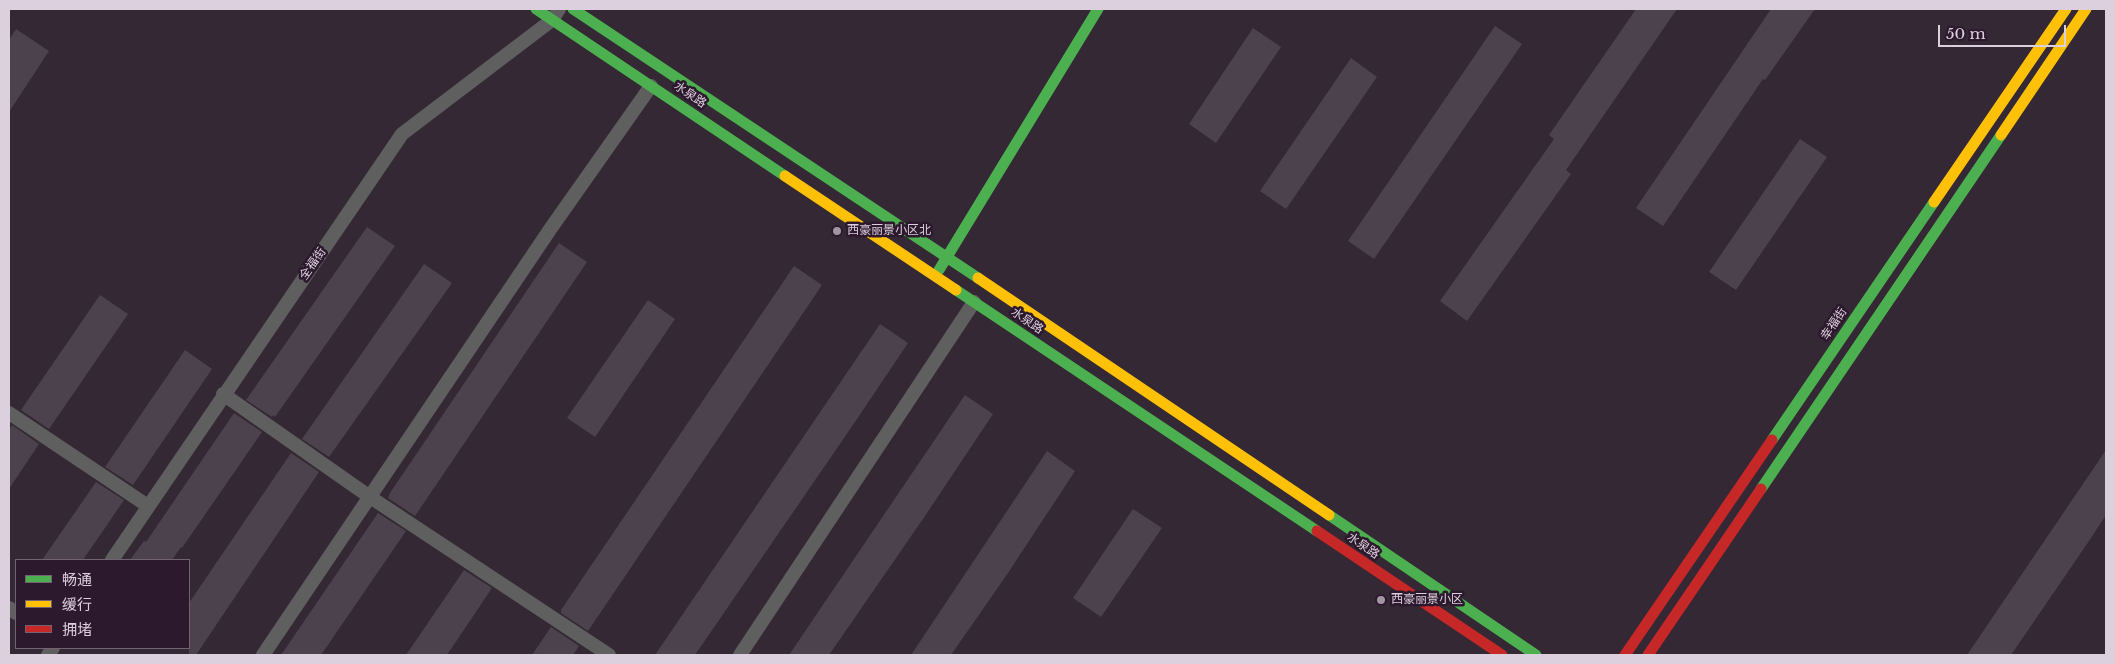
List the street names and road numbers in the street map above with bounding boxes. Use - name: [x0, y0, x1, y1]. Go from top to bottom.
- street label: 水泉路: [671, 79, 709, 111]
- street label: 全福街: [297, 245, 329, 283]
- street label: 水泉路: [1008, 305, 1046, 337]
- street label: 幸福街: [1818, 305, 1850, 343]
- street label: 水泉路: [1344, 530, 1382, 562]

